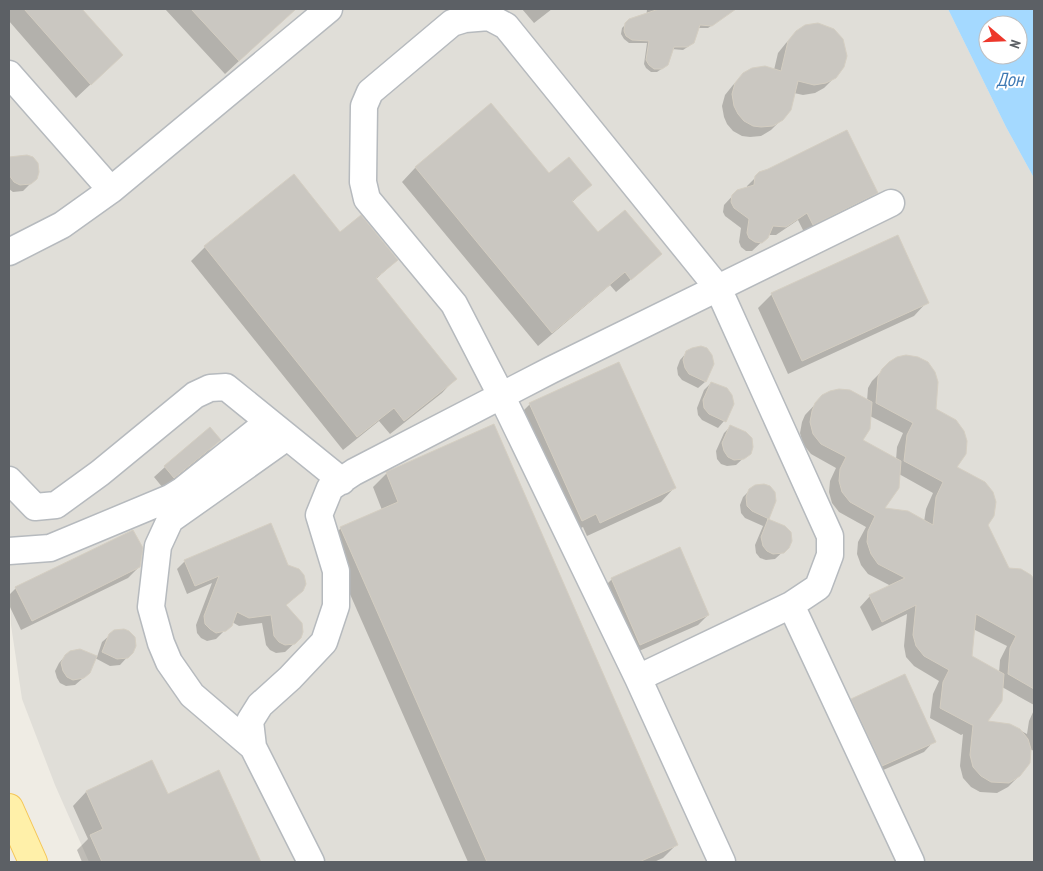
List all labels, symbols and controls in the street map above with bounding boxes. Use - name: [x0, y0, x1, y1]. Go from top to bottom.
- north arrow: [978, 15, 1028, 65]
- text: N: [1006, 38, 1025, 51]
- water label: Дон: [996, 67, 1025, 91]

